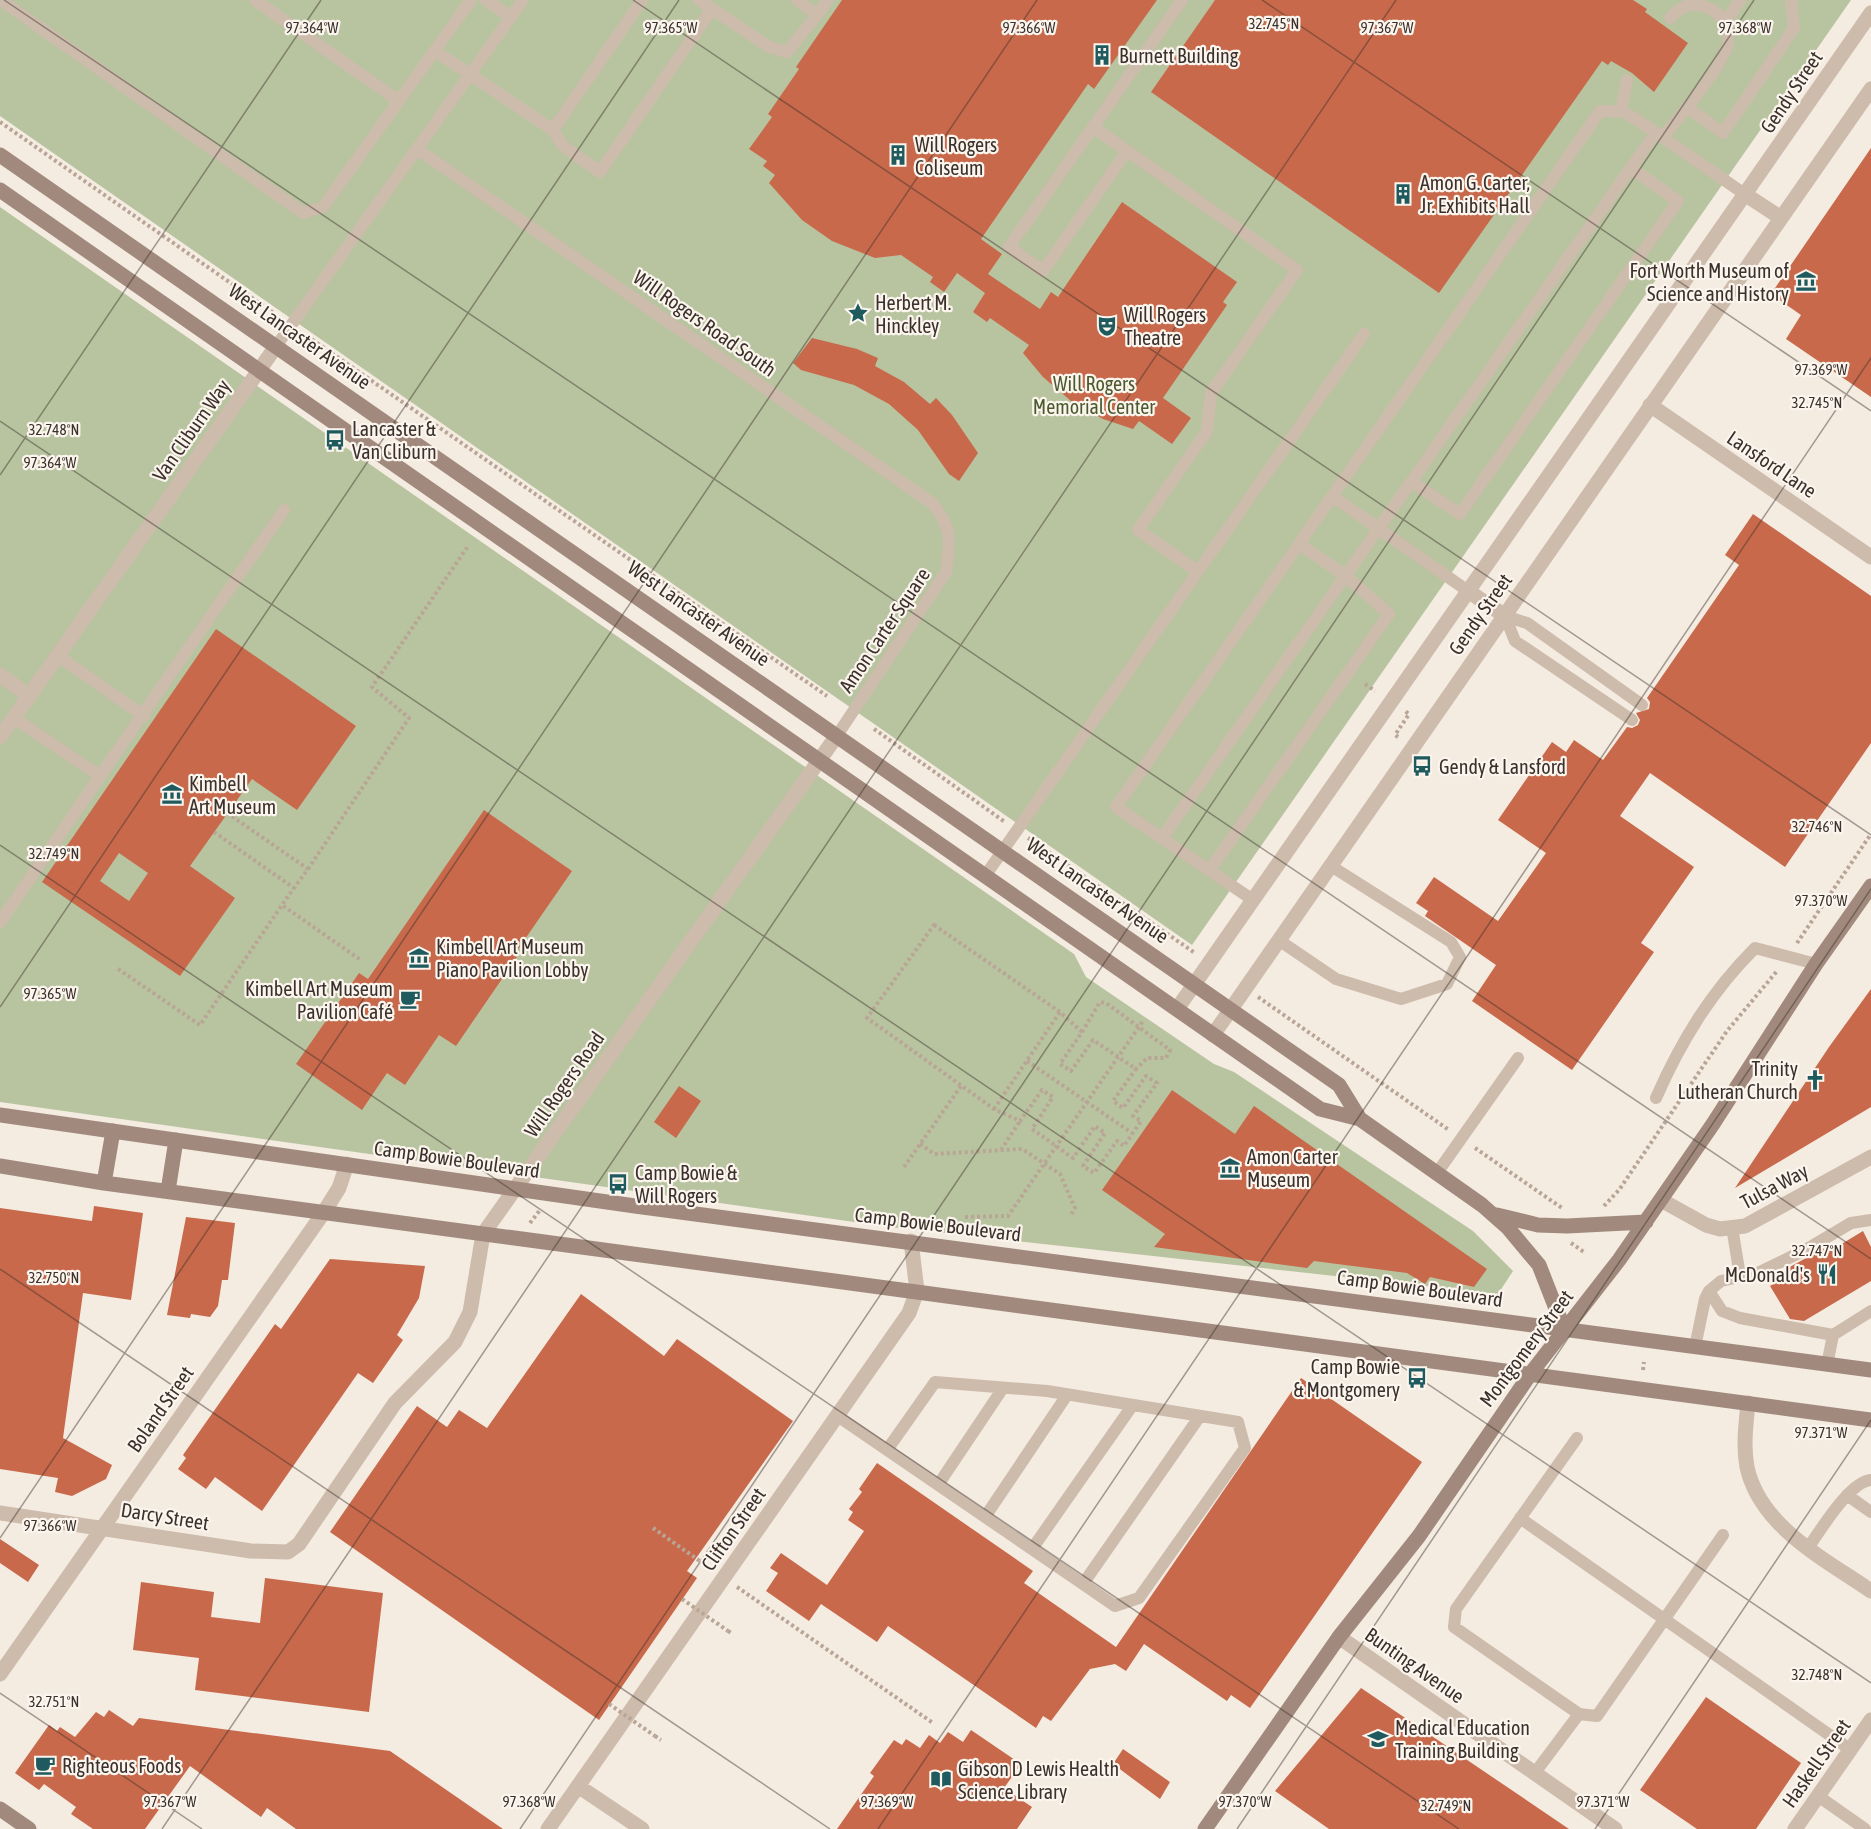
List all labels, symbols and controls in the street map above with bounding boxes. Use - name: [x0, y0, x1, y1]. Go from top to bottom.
- text: 32.745°N: [1249, 15, 1299, 32]
- text: 97.364°W: [286, 19, 339, 36]
- text: 97.365°W: [645, 19, 698, 36]
- text: 97.366°W: [1003, 19, 1056, 36]
- text: 97.367°W: [1361, 19, 1414, 36]
- text: 97.368°W: [1719, 19, 1772, 36]
- building icon: Burnett Building: [1090, 43, 1114, 67]
- place label: Burnett Building: [1119, 44, 1239, 67]
- street label: Gendy Street: [1755, 47, 1827, 137]
- place label: Will Rogers Coliseum: [915, 133, 997, 179]
- building icon: Will Rogers Coliseum: [886, 143, 910, 167]
- place label: Amon G. Carter, Jr. Exhibits Hall: [1420, 171, 1531, 217]
- building icon: Amon G. Carter, Jr. Exhibits Hall: [1391, 182, 1415, 206]
- place label: Fort Worth Museum of Science and History: [1630, 259, 1789, 305]
- street label: Will Rogers Road South: [629, 265, 781, 381]
- museum icon: Fort Worth Museum of Science and History: [1794, 269, 1818, 293]
- street label: West Lancaster Avenue: [225, 278, 375, 394]
- place label: Herbert M. Hinckley: [875, 291, 951, 337]
- place icon: Herbert M. Hinckley: [846, 301, 870, 325]
- place label: Will Rogers Theatre: [1124, 303, 1206, 349]
- theatre icon: Will Rogers Theatre: [1095, 314, 1119, 338]
- text: 97.369°W: [1795, 361, 1848, 378]
- park label: Will Rogers Memorial Center: [1033, 372, 1156, 418]
- street label: Van Cliburn Way: [148, 375, 234, 485]
- text: 32.745°N: [1792, 394, 1842, 411]
- place label: Lancaster & Van Cliburn: [352, 417, 437, 463]
- text: 32.748°N: [29, 421, 79, 438]
- street label: Lansford Lane: [1723, 426, 1821, 502]
- bus stop icon: Lancaster & Van Cliburn: [323, 428, 347, 452]
- text: 97.364°W: [24, 454, 77, 471]
- street label: West Lancaster Avenue: [624, 555, 774, 671]
- street label: Amon Carter Square: [834, 563, 934, 697]
- street label: Gendy Street: [1444, 569, 1516, 659]
- bus stop icon: Gendy & Lansford: [1410, 754, 1434, 778]
- place label: Gendy & Lansford: [1439, 755, 1566, 778]
- place label: Kimbell Art Museum: [189, 772, 276, 818]
- museum icon: Kimbell Art Museum: [160, 782, 184, 806]
- text: 32.746°N: [1792, 818, 1842, 835]
- street label: West Lancaster Avenue: [1023, 832, 1173, 948]
- text: 32.749°N: [29, 845, 79, 862]
- text: 97.370°W: [1795, 892, 1848, 909]
- place label: Kimbell Art Museum Piano Pavilion Lobby: [436, 935, 589, 981]
- museum icon: Kimbell Art Museum Piano Pavilion Lobby: [407, 946, 431, 970]
- place label: Kimbell Art Museum Pavilion Café: [245, 977, 393, 1023]
- text: 97.365°W: [24, 985, 77, 1002]
- cafe icon: Kimbell Art Museum Pavilion Café: [398, 987, 422, 1011]
- street label: Will Rogers Road: [519, 1027, 609, 1141]
- place label: Trinity Lutheran Church: [1677, 1057, 1798, 1103]
- church icon: Trinity Lutheran Church: [1803, 1068, 1827, 1092]
- street label: Camp Bowie Boulevard: [373, 1136, 541, 1182]
- place label: Amon Carter Museum: [1247, 1145, 1339, 1191]
- museum icon: Amon Carter Museum: [1218, 1156, 1242, 1180]
- street label: Tulsa Way: [1736, 1159, 1812, 1213]
- place label: Camp Bowie & Will Rogers: [635, 1161, 738, 1207]
- bus stop icon: Camp Bowie & Will Rogers: [606, 1172, 630, 1196]
- street label: Camp Bowie Boulevard: [854, 1202, 1022, 1246]
- text: 32.747°N: [1792, 1242, 1842, 1259]
- restaurant icon: McDonald's: [1815, 1262, 1839, 1286]
- place label: McDonald's: [1725, 1263, 1810, 1286]
- street label: Camp Bowie Boulevard: [1336, 1265, 1504, 1311]
- text: 32.750°N: [29, 1269, 79, 1286]
- street label: Montgomery Street: [1475, 1285, 1577, 1411]
- place label: Camp Bowie & Montgomery: [1293, 1355, 1400, 1401]
- street label: Boland Street: [122, 1362, 198, 1456]
- bus stop icon: Camp Bowie & Montgomery: [1405, 1366, 1429, 1390]
- text: 97.371°W: [1795, 1424, 1848, 1441]
- street label: Clifton Street: [696, 1483, 770, 1575]
- street label: Darcy Street: [119, 1498, 211, 1534]
- text: 97.366°W: [24, 1517, 77, 1534]
- street label: Bunting Avenue: [1361, 1622, 1469, 1708]
- text: 32.748°N: [1792, 1666, 1842, 1683]
- text: 32.751°N: [29, 1693, 79, 1710]
- street label: Haskell Street: [1777, 1714, 1855, 1812]
- place label: Medical Education Training Building: [1395, 1716, 1530, 1762]
- school or university icon: Medical Education Training Building: [1366, 1727, 1390, 1751]
- cafe icon: Righteous Foods: [33, 1753, 57, 1777]
- place label: Righteous Foods: [62, 1754, 181, 1777]
- place label: Gibson D Lewis Health Science Library: [958, 1757, 1119, 1803]
- library icon: Gibson D Lewis Health Science Library: [929, 1767, 953, 1791]
- text: 97.367°W: [144, 1793, 197, 1810]
- text: 97.368°W: [503, 1793, 556, 1810]
- text: 97.369°W: [861, 1793, 914, 1810]
- text: 97.370°W: [1219, 1793, 1272, 1810]
- text: 97.371°W: [1577, 1793, 1630, 1810]
- text: 32.749°N: [1421, 1797, 1471, 1814]

